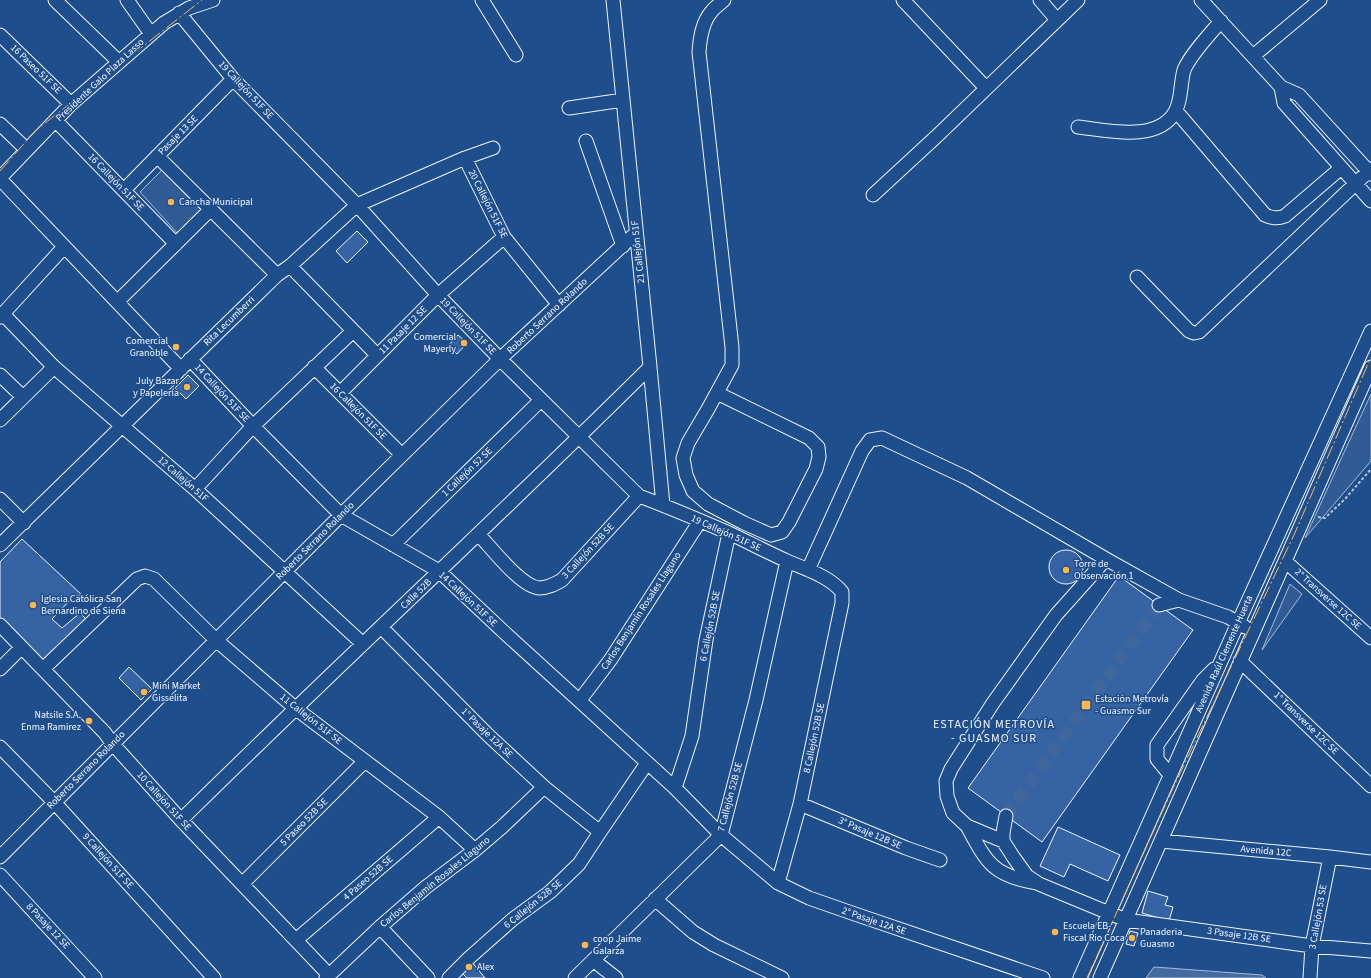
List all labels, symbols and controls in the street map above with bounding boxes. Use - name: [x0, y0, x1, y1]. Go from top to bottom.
- street label: Presidente Galo Plaza Lasso: [53, 35, 147, 125]
- street label: 16 Paseo 51F SE: [7, 41, 65, 97]
- street label: 19 Callejón 51F SE: [215, 58, 277, 122]
- street label: Pasaje 13 SE: [155, 112, 201, 158]
- street label: 16 Callejón 51F SE: [85, 150, 147, 214]
- street label: 20 Callejón 51F SE: [465, 167, 511, 241]
- place label: Cancha Municipal: [179, 195, 253, 209]
- marker: Cancha Municipal: [166, 197, 176, 207]
- street label: 21 Callejón 51F: [628, 220, 648, 284]
- street label: Roberto Serrano Rolando: [504, 275, 590, 357]
- street label: Rita Lecumberri: [200, 293, 258, 349]
- street label: 19 Callejón 51F SE: [437, 294, 499, 358]
- street label: 11 Pasaje 12 SE: [376, 303, 430, 357]
- place label: Comercial Mayerly: [414, 330, 456, 356]
- place label: Comercial Granoble: [126, 334, 168, 360]
- marker: Comercial Mayerly: [459, 338, 469, 348]
- marker: Comercial Granoble: [171, 342, 181, 352]
- street label: 14 Callejón 51F SE: [191, 361, 253, 425]
- place label: July Bazar y Papelería: [133, 374, 180, 400]
- street label: 16 Callejón 51F SE: [326, 379, 390, 443]
- marker: July Bazar y Papelería: [182, 382, 192, 392]
- street label: 1 Callejón 52 SE: [439, 444, 495, 500]
- street label: 12 Callejón 51F: [155, 453, 211, 505]
- street label: Roberto Serrano Rolando: [273, 499, 357, 583]
- street label: 19 Callejón 51F SE: [689, 511, 763, 555]
- street label: 3 Callejón 52B SE: [558, 520, 618, 582]
- street label: Carlos Benjamín Rosales Llaguno: [598, 549, 684, 673]
- place label: Torre de Observación 1: [1074, 557, 1133, 583]
- marker: Torre de Observación 1: [1061, 565, 1071, 575]
- street label: 2° Transverse 12C SE: [1292, 565, 1364, 633]
- street label: 14 Callejón 51F SE: [436, 568, 500, 630]
- street label: Calle 52B: [397, 575, 435, 612]
- street label: 6 Callejón 52B SE: [696, 590, 724, 662]
- place label: Iglesia Católica San Bernardino de Siena: [41, 592, 126, 618]
- street label: Avenida Raúl Clemente Huerta: [1192, 593, 1256, 715]
- marker: Iglesia Católica San Bernardino de Siena: [28, 600, 38, 610]
- place label: Mini Market Gisselita: [152, 679, 201, 705]
- marker: Mini Market Gisselita: [139, 687, 149, 697]
- street label: 1° Transverse 12C SE: [1270, 688, 1342, 758]
- street label: 11 Callejón 51F SE: [277, 690, 345, 748]
- place label: Estación Metrovía - Guasmo Sur: [1095, 692, 1169, 718]
- marker: Estación Metrovía - Guasmo Sur: [1080, 699, 1092, 711]
- street label: 8 Callejón 52B SE: [800, 702, 828, 774]
- street label: 1° Pasaje 12A SE: [458, 705, 516, 761]
- place label: Natsile S.A. Enma Ramirez: [21, 708, 81, 734]
- marker: Natsile S.A. Enma Ramirez: [84, 716, 94, 726]
- district label: ESTACIÓN METROVÍA - GUASMO SUR: [933, 716, 1055, 747]
- street label: Roberto Serrano Rolando: [44, 728, 128, 812]
- street label: 7 Callejón 52B SE: [714, 761, 746, 833]
- street label: 10 Callejón 51F SE: [134, 768, 194, 834]
- street label: 5 Paseo 52B SE: [277, 795, 331, 849]
- street label: 3° Pasaje 12B SE: [836, 813, 904, 853]
- street label: 9 Callejón 51F SE: [79, 830, 137, 892]
- street label: Carlos Benjamín Rosales Llaguno: [377, 833, 493, 931]
- street label: Avenida 12C: [1240, 842, 1292, 860]
- street label: 4 Paseo 52B SE: [340, 852, 396, 904]
- street label: 6 Callejón 52B SE: [501, 876, 565, 932]
- street label: 3 Callejón 53 SE: [1305, 883, 1331, 951]
- street label: 8 Pasaje 12 SE: [23, 900, 73, 952]
- street label: 2° Pasaje 12A SE: [840, 903, 908, 939]
- place label: Escuela EB- Fiscal Rio Coca: [1063, 919, 1125, 945]
- street label: 3 Pasaje 12B SE: [1206, 924, 1272, 946]
- place label: Panaderia Guasmo: [1140, 925, 1182, 951]
- marker: Escuela EB- Fiscal Rio Coca: [1050, 927, 1060, 937]
- place label: coop Jaime Galarza: [593, 932, 641, 958]
- marker: Panaderia Guasmo: [1127, 933, 1137, 943]
- marker: coop Jaime Galarza: [580, 940, 590, 950]
- place label: Alex: [477, 960, 495, 974]
- marker: Alex: [464, 962, 474, 972]

